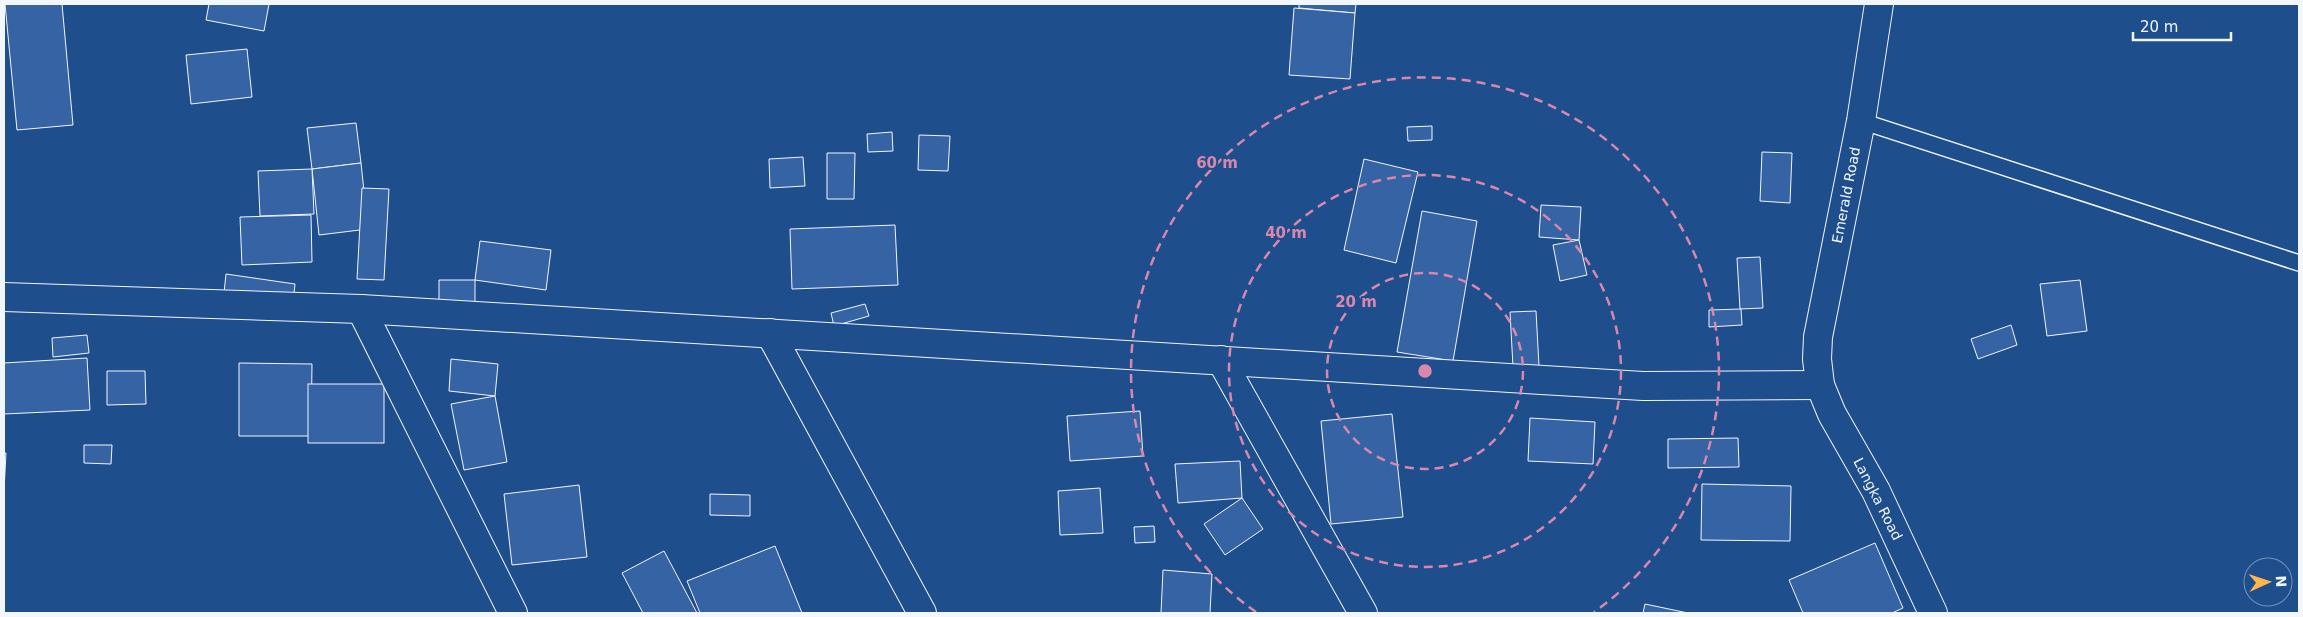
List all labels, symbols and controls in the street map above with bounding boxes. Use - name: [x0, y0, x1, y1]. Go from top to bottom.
- scale bar: [2133, 10, 2230, 42]
- text: 20 m: [2140, 18, 2178, 36]
- street label: Emerald Road: [1829, 145, 1863, 245]
- text: 60 m: [1196, 154, 1238, 172]
- text: 40 m: [1265, 224, 1307, 242]
- text: 20 m: [1335, 293, 1377, 311]
- centre of rings: [1416, 362, 1434, 380]
- street label: Langka Road: [1850, 455, 1906, 543]
- north arrow: [2243, 557, 2293, 607]
- text: N: [2273, 575, 2289, 588]

